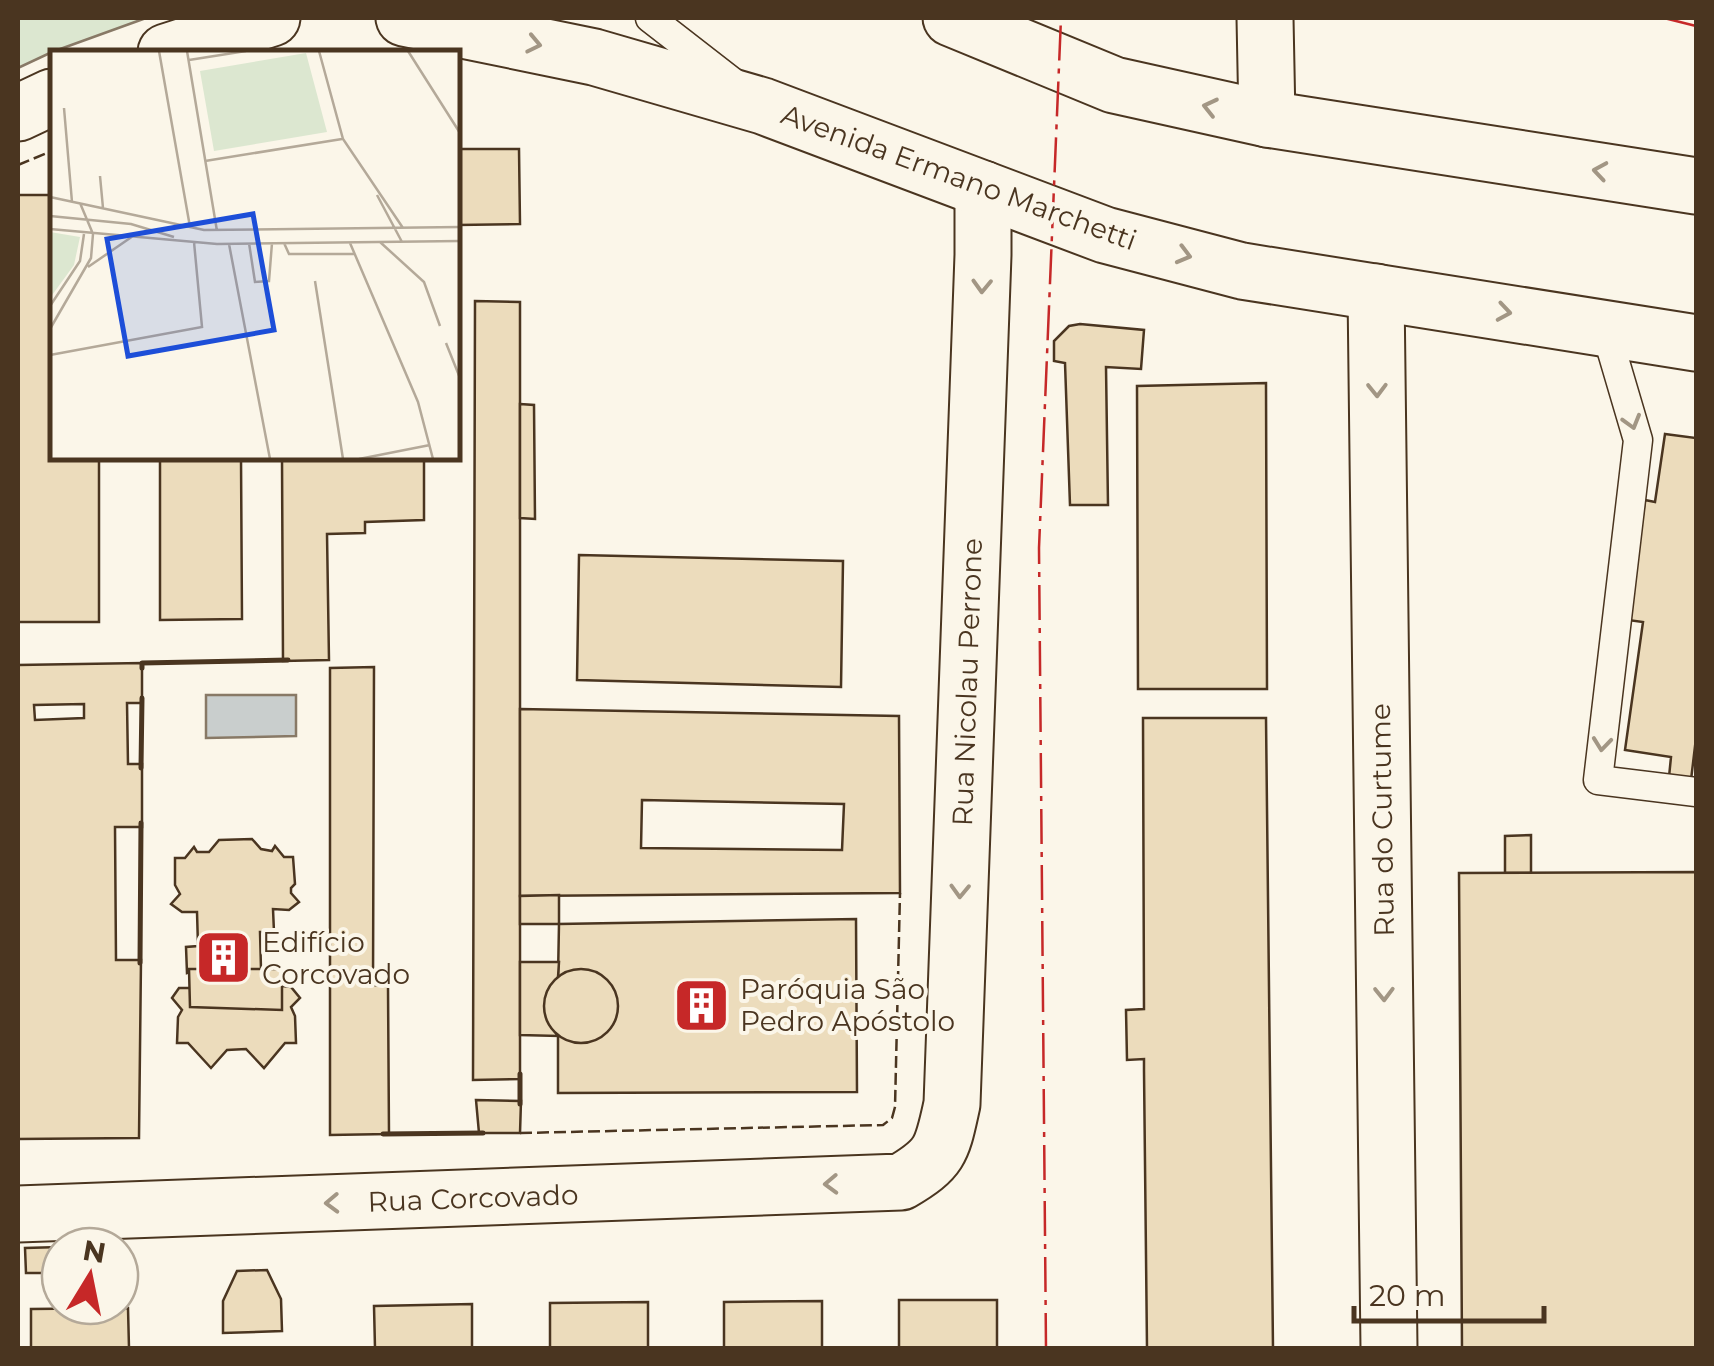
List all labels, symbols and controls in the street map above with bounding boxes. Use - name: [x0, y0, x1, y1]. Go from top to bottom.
- one-way arrow: [525, 33, 542, 54]
- inset map: [50, 50, 460, 460]
- street label: Avenida Ermano Marchetti: [777, 97, 1141, 257]
- one-way arrow: [1202, 98, 1219, 119]
- one-way arrow: [1592, 161, 1608, 182]
- one-way arrow: [1175, 244, 1192, 265]
- one-way arrow: [971, 279, 992, 295]
- one-way arrow: [1496, 301, 1512, 322]
- one-way arrow: [1366, 382, 1388, 398]
- one-way arrow: [1621, 413, 1642, 430]
- street label: Rua Nicolau Perrone: [945, 537, 989, 827]
- street label: Rua do Curtume: [1363, 703, 1401, 937]
- one-way arrow: [1592, 737, 1613, 753]
- one-way arrow: [949, 883, 970, 899]
- place label: Edifício Corcovado: [262, 925, 410, 991]
- building icon: Edifício Corcovado: [193, 928, 253, 988]
- place label: Paróquia São Pedro Apóstolo: [740, 972, 955, 1038]
- building icon: Paróquia São Pedro Apóstolo: [671, 975, 731, 1035]
- one-way arrow: [1374, 987, 1395, 1003]
- one-way arrow: [823, 1174, 839, 1195]
- street label: Rua Corcovado: [367, 1177, 579, 1219]
- one-way arrow: [323, 1192, 339, 1213]
- north arrow: [40, 1226, 140, 1326]
- text: N: [80, 1233, 108, 1270]
- scale bar: [1354, 1261, 1544, 1323]
- text: 20 m: [1369, 1277, 1446, 1314]

